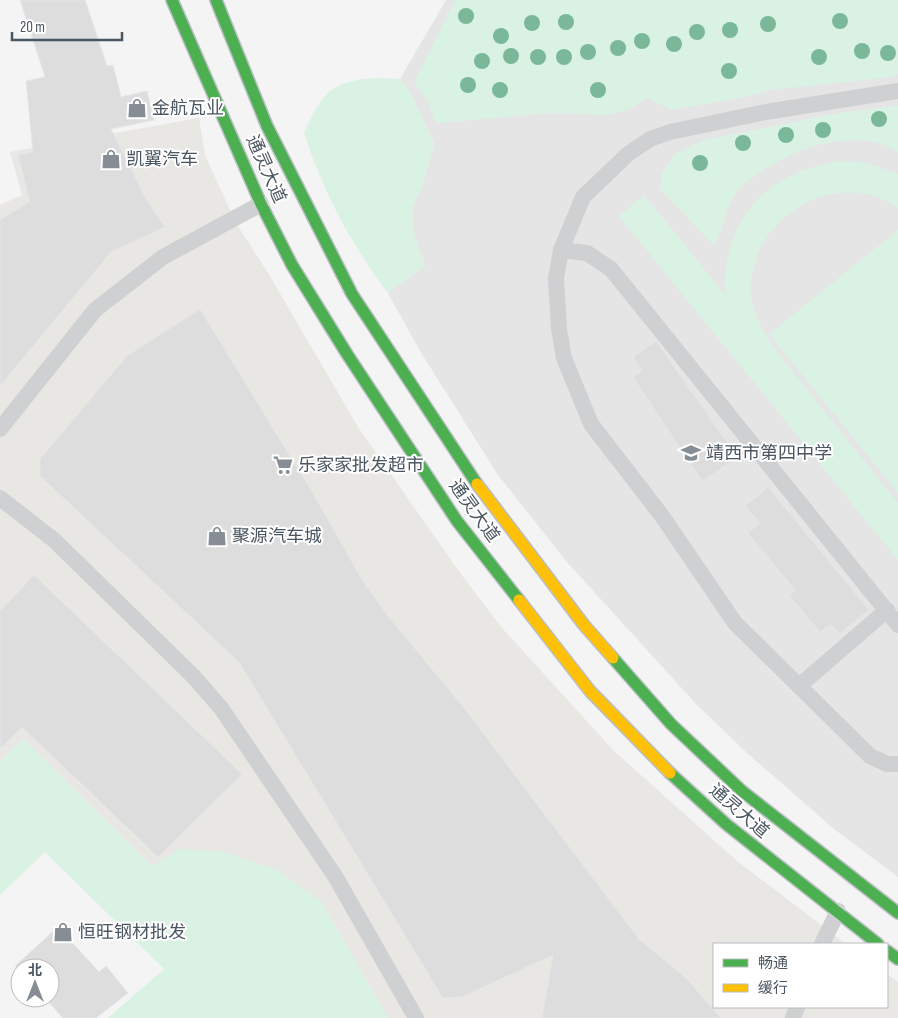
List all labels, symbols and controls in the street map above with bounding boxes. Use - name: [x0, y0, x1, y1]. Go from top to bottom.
- scale bar: [12, 10, 122, 42]
- text: 20 m: [20, 18, 45, 37]
- shop icon: 金航瓦业: [126, 97, 148, 119]
- place label: 金航瓦业: [152, 98, 224, 119]
- street label: 通灵大道: [242, 132, 290, 206]
- shop icon: 凯翼汽车: [100, 148, 122, 170]
- place label: 凯翼汽车: [126, 149, 198, 170]
- school or university icon: 靖西市第四中学: [680, 442, 702, 464]
- place label: 靖西市第四中学: [706, 443, 832, 464]
- supermarket icon: 乐家家批发超市: [272, 454, 294, 476]
- place label: 乐家家批发超市: [298, 455, 424, 476]
- street label: 通灵大道: [444, 476, 504, 546]
- shop icon: 聚源汽车城: [206, 525, 228, 547]
- place label: 聚源汽车城: [232, 526, 322, 547]
- street label: 通灵大道: [705, 779, 773, 843]
- shop icon: 恒旺钢材批发: [52, 921, 74, 943]
- place label: 恒旺钢材批发: [78, 922, 186, 943]
- legend: [713, 943, 888, 1008]
- text: 畅通: [758, 954, 788, 973]
- north arrow: [10, 958, 60, 1008]
- text: 北: [28, 962, 42, 979]
- text: 缓行: [758, 979, 788, 998]

